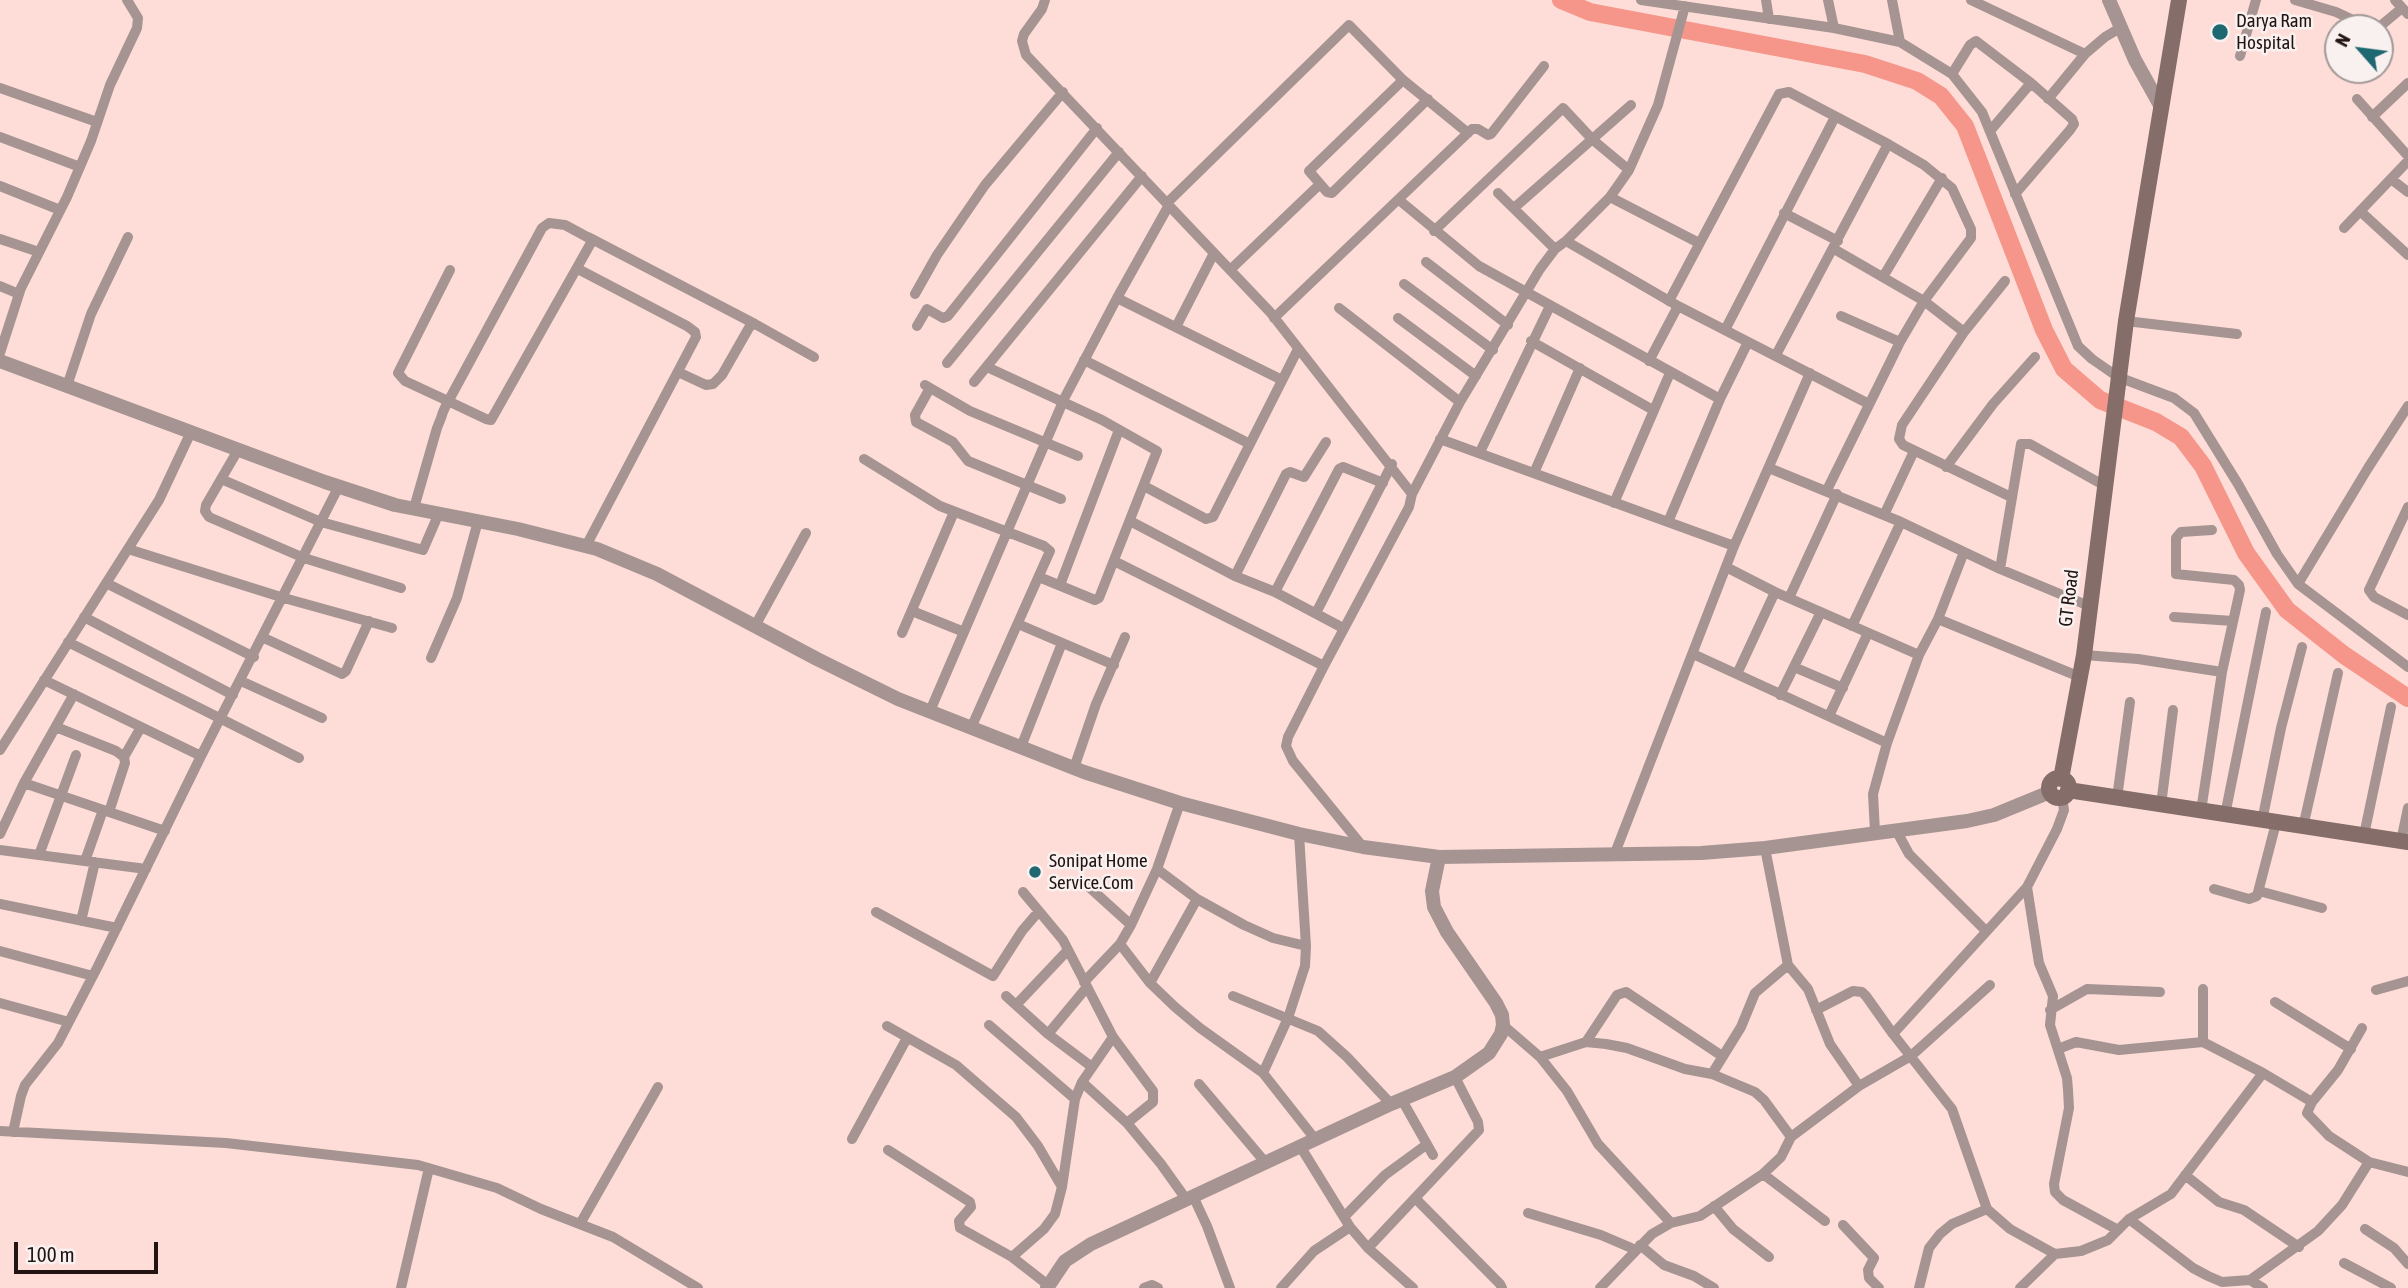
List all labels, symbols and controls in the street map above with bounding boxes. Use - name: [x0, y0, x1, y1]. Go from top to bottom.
- place label: Darya Ram Hospital: [2236, 10, 2312, 54]
- north arrow: [2324, 14, 2394, 84]
- marker: Darya Ram Hospital: [2210, 22, 2230, 42]
- text: N: [2330, 30, 2355, 50]
- street label: GT Road: [2054, 568, 2084, 628]
- place label: Sonipat Home Service.Com: [1049, 850, 1148, 894]
- marker: Sonipat Home Service.Com: [1027, 864, 1043, 880]
- scale bar: [18, 1228, 161, 1272]
- text: 100 m: [27, 1242, 75, 1266]

